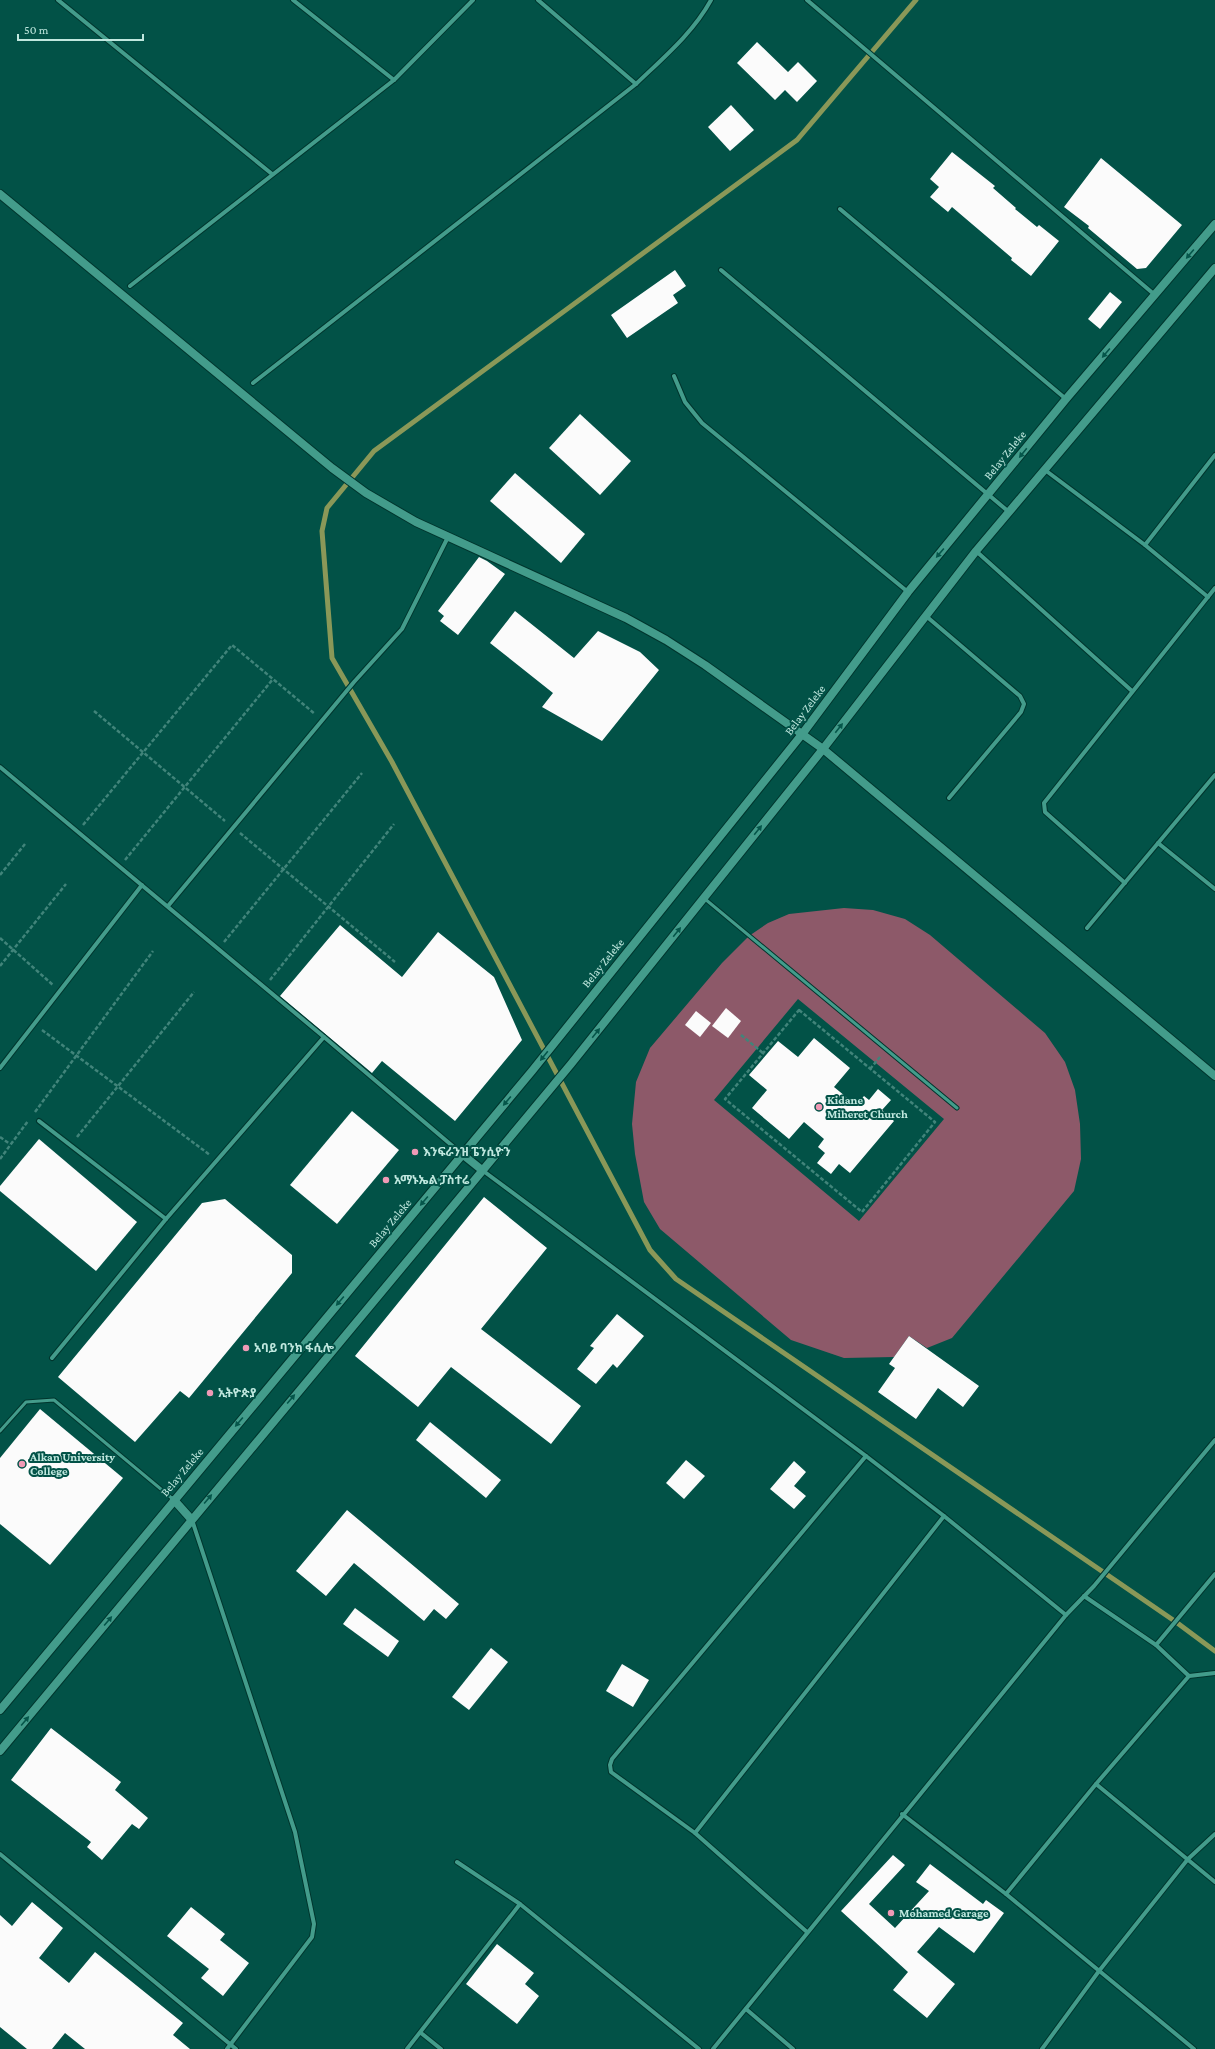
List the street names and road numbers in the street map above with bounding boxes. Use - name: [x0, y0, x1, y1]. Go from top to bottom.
- street label: Belay Zeleke: [981, 428, 1029, 482]
- street label: Belay Zeleke: [782, 682, 828, 738]
- street label: Belay Zeleke: [579, 936, 627, 990]
- street label: Belay Zeleke: [366, 1196, 414, 1250]
- street label: Belay Zeleke: [158, 1445, 206, 1499]

